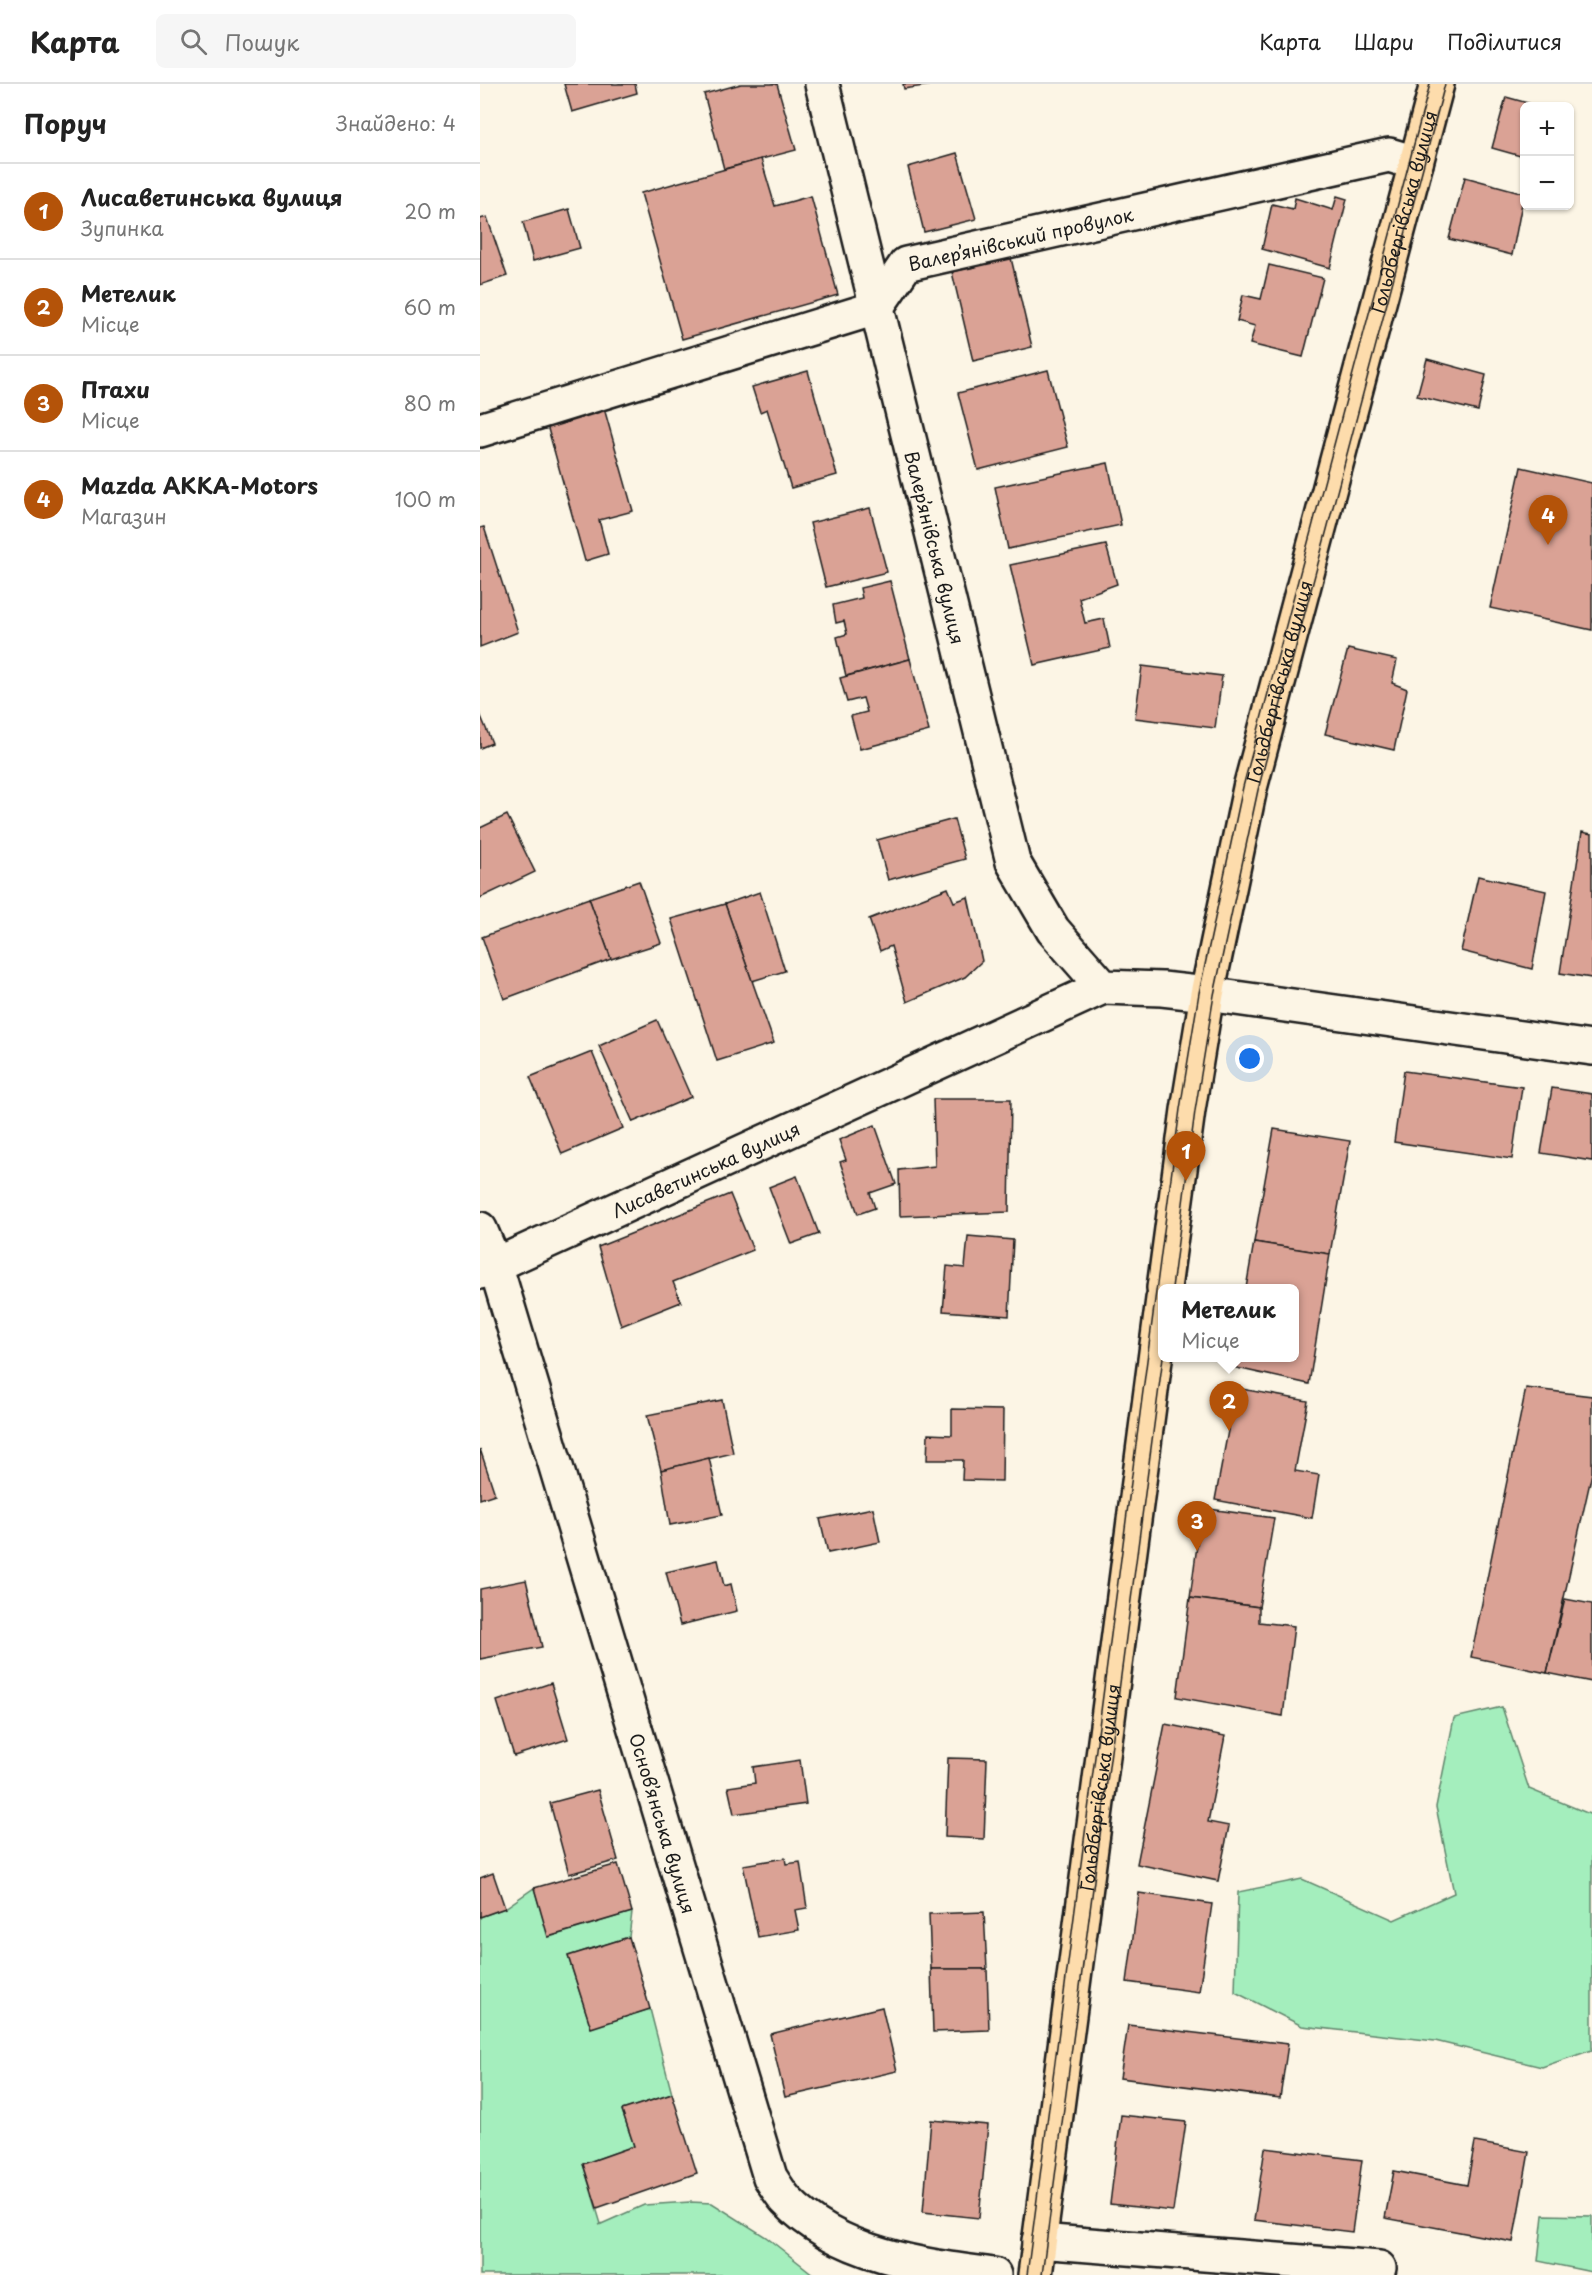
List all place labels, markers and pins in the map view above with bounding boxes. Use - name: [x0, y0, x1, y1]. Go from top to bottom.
- pin: 4: [1528, 496, 1568, 545]
- pin: 1: [1166, 1132, 1206, 1181]
- pin: 2: [1210, 1382, 1248, 1431]
- pin: 3: [1178, 1502, 1216, 1551]

